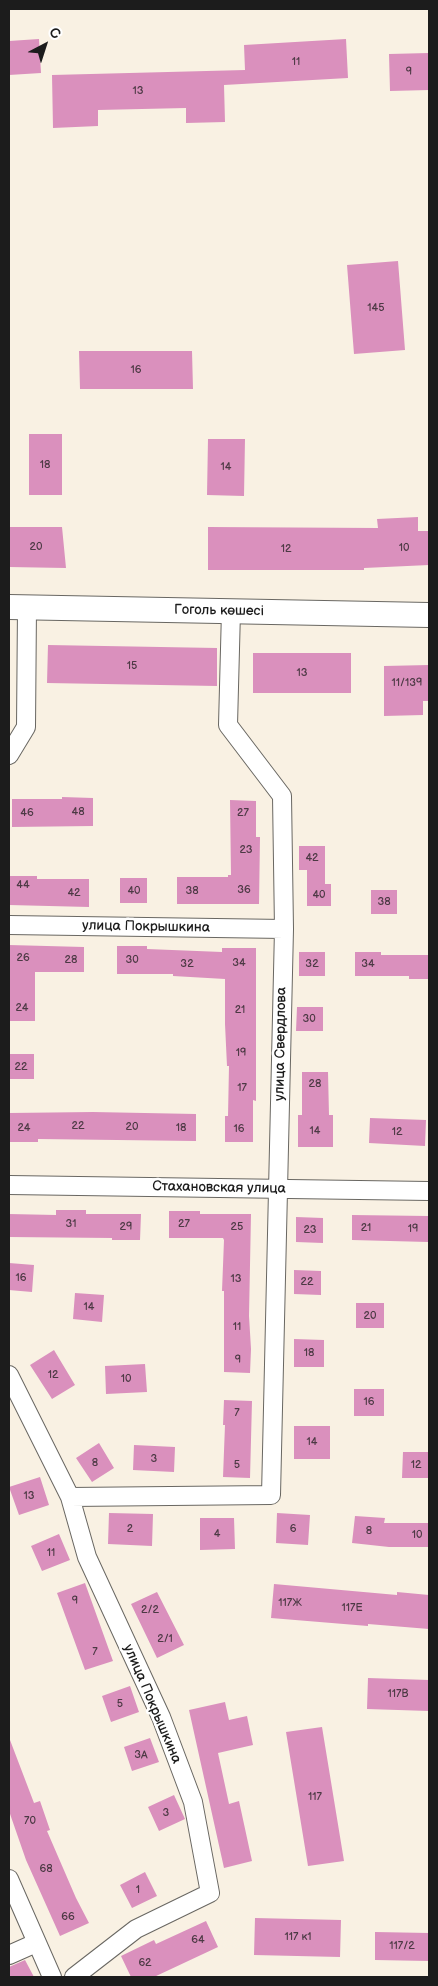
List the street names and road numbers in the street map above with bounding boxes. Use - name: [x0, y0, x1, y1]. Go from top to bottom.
- street label: Гоголь көшесі: [174, 602, 264, 620]
- street label: улица Покрышкина: [82, 917, 210, 937]
- street label: улица Свердлова: [272, 987, 290, 1101]
- street label: Стахановская улица: [152, 1178, 286, 1198]
- street label: улица Покрышкина: [119, 1642, 185, 1766]

